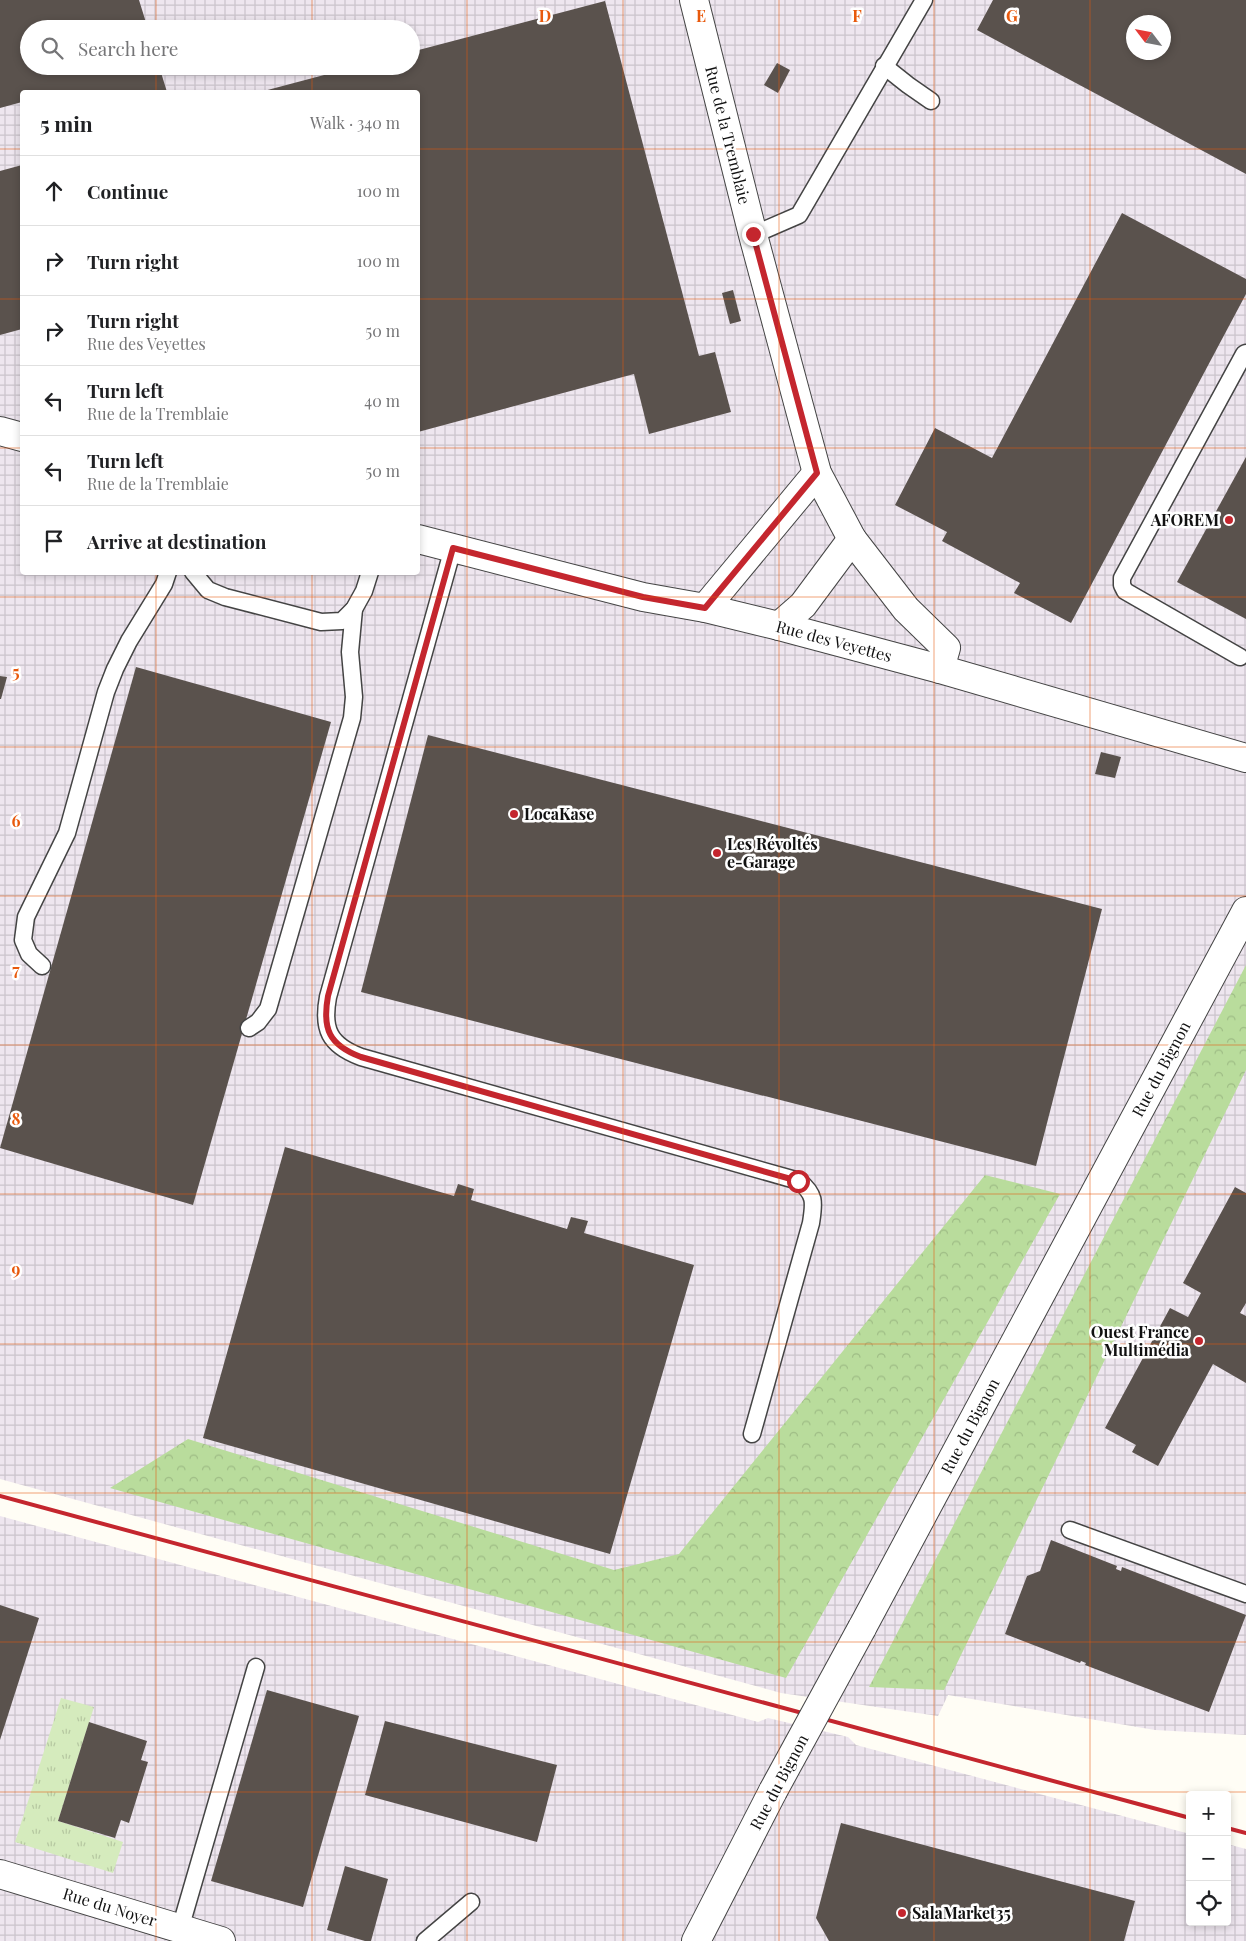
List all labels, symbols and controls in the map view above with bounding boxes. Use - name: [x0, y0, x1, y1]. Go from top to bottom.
- text: D: [539, 5, 551, 26]
- text: E: [696, 5, 706, 26]
- text: F: [852, 5, 862, 26]
- text: G: [1006, 5, 1018, 26]
- north arrow: [1126, 15, 1171, 60]
- search box: [20, 20, 420, 75]
- icon: search: [38, 34, 66, 62]
- text: Search here: [78, 35, 178, 61]
- street label: Rue de la Tremblaie: [701, 64, 756, 206]
- text: 5 min: [40, 109, 93, 137]
- text: Walk · 340 m: [310, 112, 400, 133]
- icon: ahead: [40, 177, 68, 205]
- text: Continue: [87, 178, 168, 204]
- text: 100 m: [357, 180, 400, 201]
- route end: [742, 223, 765, 246]
- icon: right: [40, 247, 68, 275]
- text: Turn right: [87, 248, 179, 274]
- text: 100 m: [357, 250, 400, 271]
- text: Turn right: [87, 307, 179, 333]
- icon: right: [40, 317, 68, 345]
- text: 50 m: [366, 320, 400, 341]
- text: Rue des Veyettes: [87, 333, 206, 354]
- text: Turn left: [87, 377, 164, 403]
- icon: left: [40, 387, 68, 415]
- text: 40 m: [364, 390, 400, 411]
- text: Rue de la Tremblaie: [87, 403, 229, 424]
- text: Turn left: [87, 447, 164, 473]
- icon: left: [40, 457, 68, 485]
- text: 50 m: [366, 460, 400, 481]
- text: Rue de la Tremblaie: [87, 473, 229, 494]
- place label: AFOREM: [1150, 509, 1219, 530]
- marker: AFOREM: [1223, 514, 1235, 526]
- icon: arrive: [40, 527, 68, 555]
- text: Arrive at destination: [87, 528, 267, 554]
- street label: Rue des Veyettes: [774, 615, 894, 666]
- text: 5: [12, 661, 20, 682]
- place label: LocaKase: [524, 803, 594, 824]
- marker: LocaKase: [508, 808, 520, 820]
- text: 6: [12, 810, 21, 831]
- place label: Les Révoltés e-Garage: [727, 833, 818, 872]
- marker: Les Révoltés e-Garage: [711, 847, 723, 859]
- text: 7: [12, 959, 20, 980]
- street label: Rue du Bignon: [1127, 1017, 1195, 1120]
- text: 8: [12, 1108, 21, 1129]
- route start: [787, 1170, 810, 1193]
- text: 9: [12, 1258, 21, 1279]
- place label: Ouest France Multimédia: [1091, 1321, 1190, 1360]
- marker: Ouest France Multimédia: [1193, 1335, 1205, 1347]
- street label: Rue du Bignon: [936, 1374, 1004, 1477]
- street label: Rue du Bignon: [745, 1730, 813, 1833]
- map controls: [1186, 1791, 1231, 1926]
- button: +: [1186, 1791, 1231, 1836]
- button: −: [1186, 1836, 1231, 1881]
- button: locate: [1186, 1881, 1231, 1926]
- street label: Rue du Noyer: [61, 1882, 160, 1931]
- place label: SalaMarket35: [912, 1902, 1011, 1923]
- marker: SalaMarket35: [896, 1907, 908, 1919]

